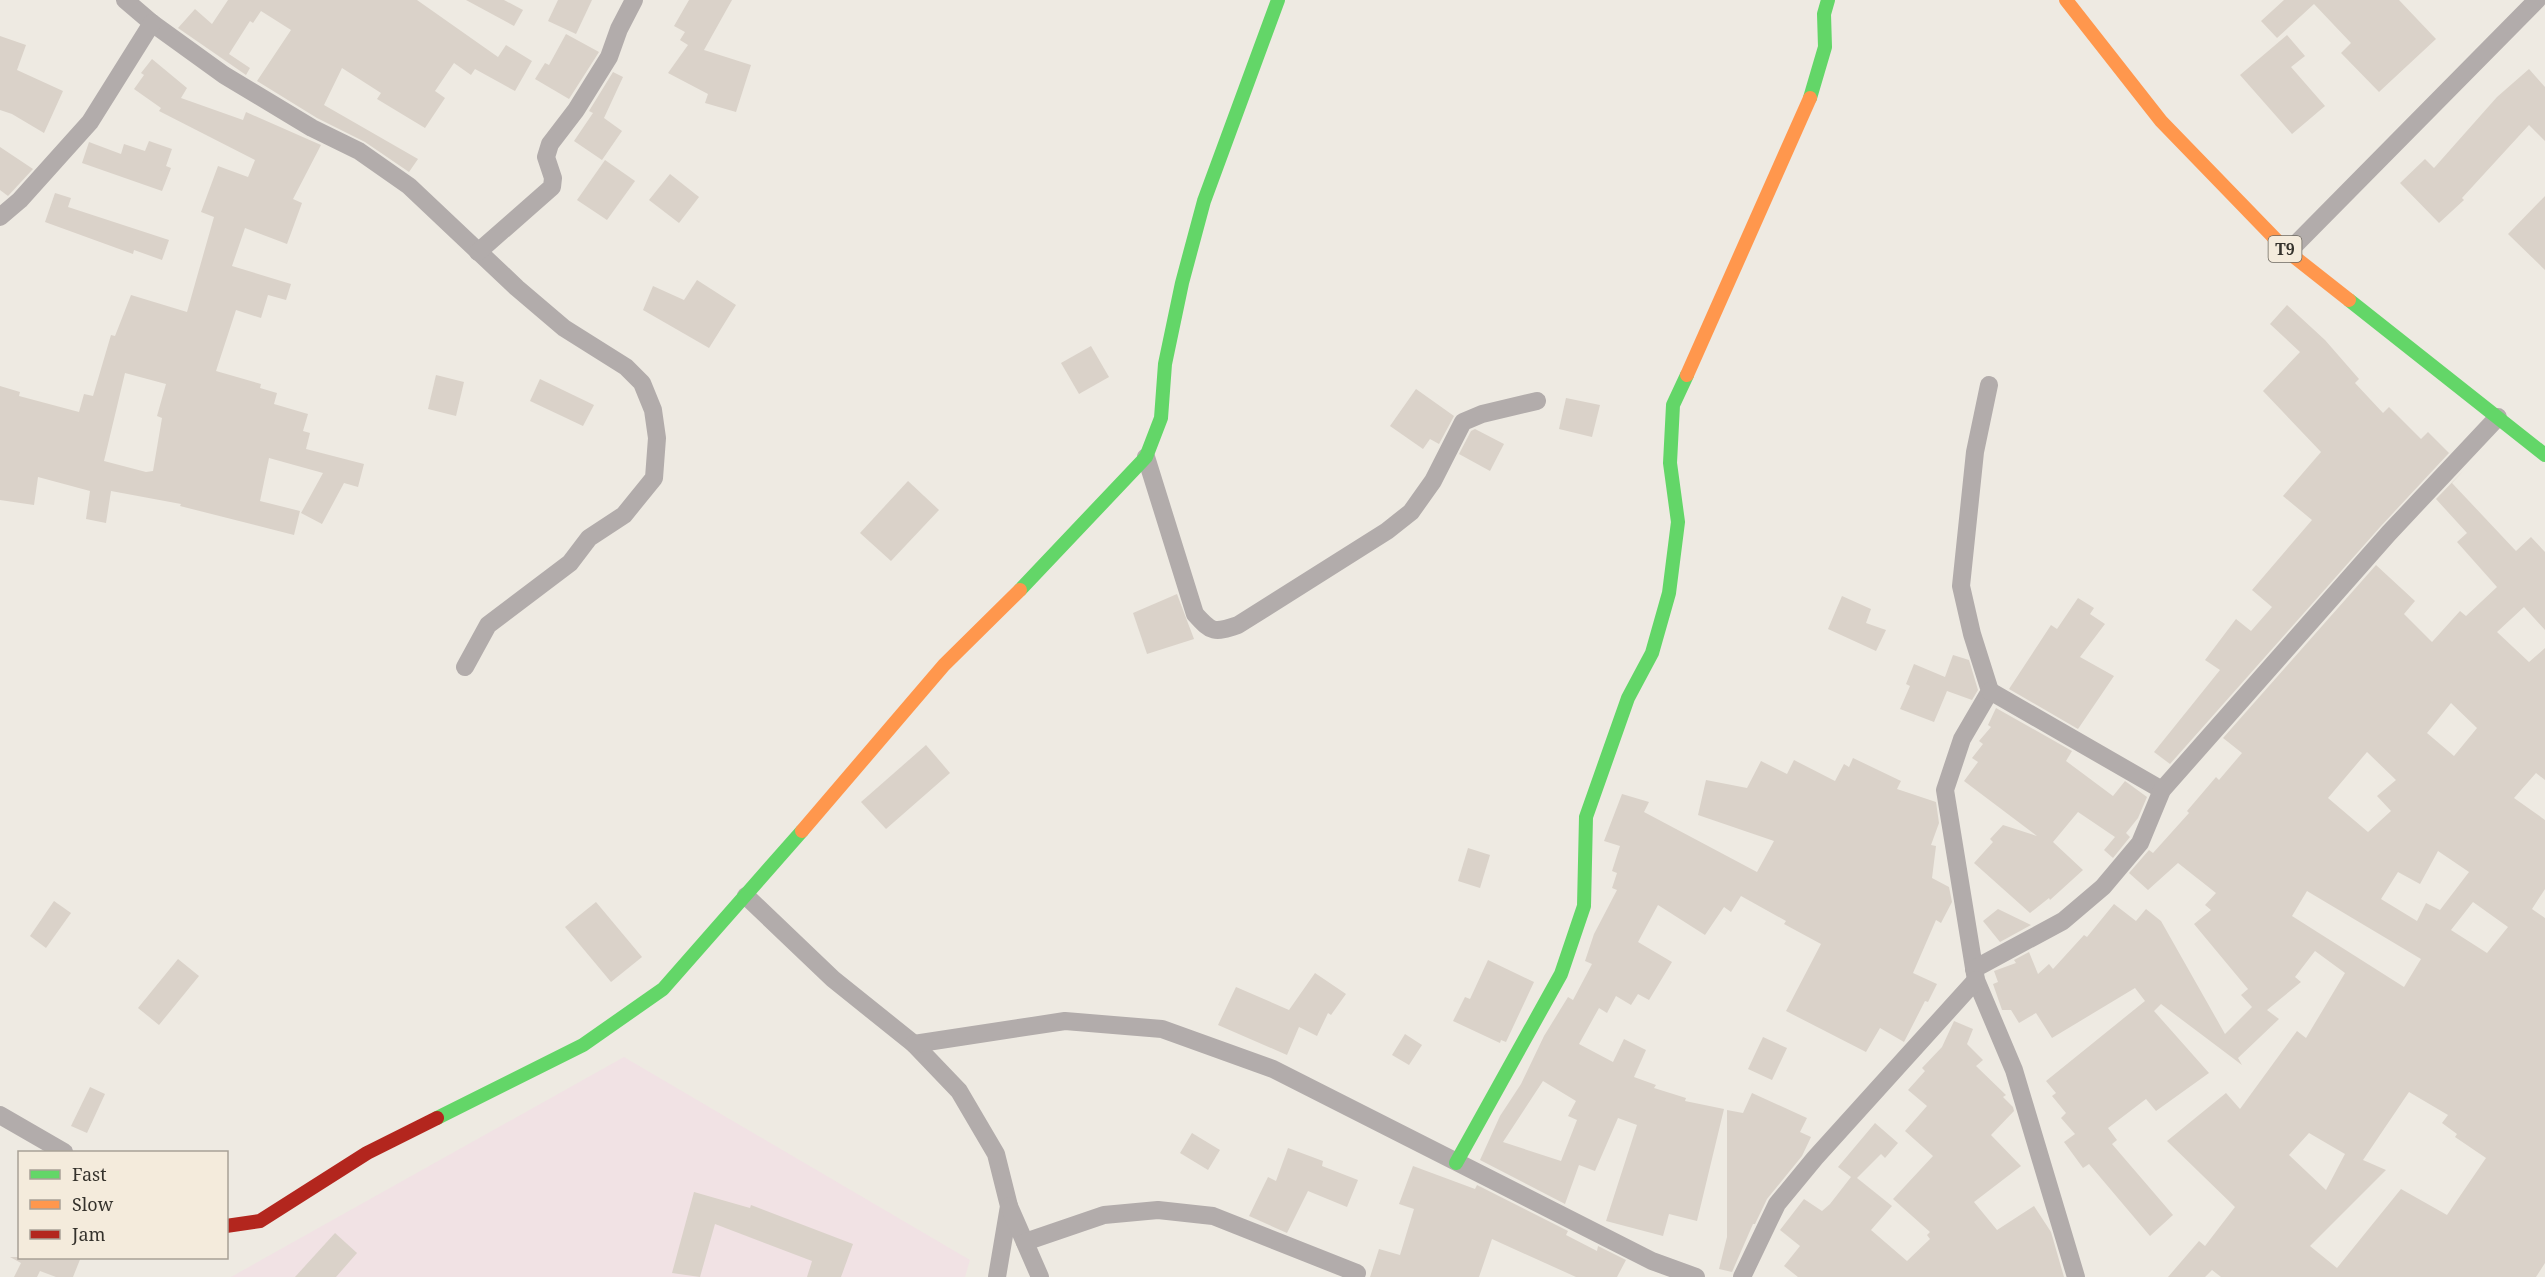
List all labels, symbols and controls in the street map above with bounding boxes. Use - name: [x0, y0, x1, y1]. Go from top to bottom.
- road number: T9: [2268, 236, 2302, 262]
- legend: [18, 1151, 228, 1259]
- text: Fast: [72, 1162, 107, 1186]
- text: Slow: [72, 1192, 114, 1216]
- text: Jam: [71, 1222, 106, 1246]

